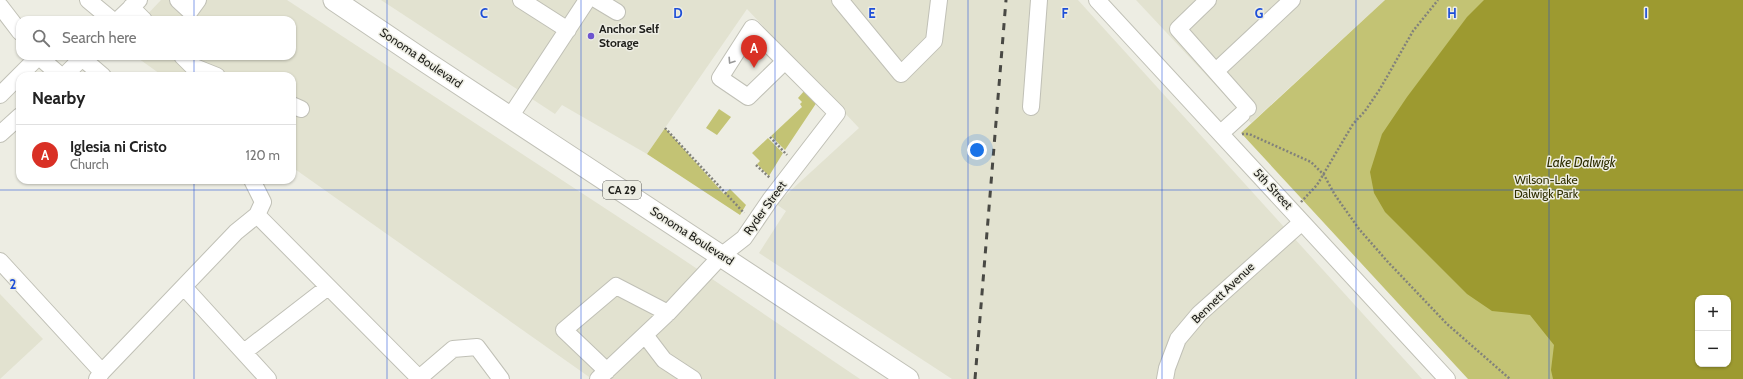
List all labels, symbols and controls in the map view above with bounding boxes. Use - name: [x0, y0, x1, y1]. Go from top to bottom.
- text: C: [480, 5, 488, 21]
- text: D: [673, 5, 683, 21]
- text: E: [868, 5, 876, 21]
- text: F: [1062, 5, 1069, 21]
- text: G: [1255, 5, 1264, 21]
- text: H: [1447, 5, 1457, 21]
- text: I: [1644, 5, 1648, 21]
- search box: [16, 16, 296, 60]
- place label: Anchor Self Storage: [599, 21, 659, 50]
- street label: Sonoma Boulevard: [377, 24, 466, 91]
- icon: search: [30, 27, 52, 49]
- text: Search here: [62, 29, 137, 47]
- marker: Anchor Self Storage: [586, 31, 596, 41]
- pin: A: [741, 35, 767, 68]
- one-way arrow: [728, 57, 735, 64]
- text: Nearby: [32, 88, 85, 108]
- text: Iglesia ni Cristo: [70, 138, 167, 156]
- your location: [967, 140, 987, 160]
- text: A: [41, 147, 49, 163]
- text: 120 m: [246, 147, 280, 163]
- water label: Lake Dalwigk: [1547, 154, 1616, 170]
- text: Church: [70, 156, 109, 172]
- street label: 5th Street: [1251, 165, 1296, 212]
- park label: Wilson-Lake Dalwigk Park: [1514, 172, 1579, 201]
- street label: Ryder Street: [740, 178, 789, 238]
- road number: CA 29: [603, 181, 641, 199]
- street label: Sonoma Boulevard: [648, 203, 737, 268]
- street label: Bennett Avenue: [1188, 259, 1257, 326]
- text: 2: [10, 276, 17, 292]
- map controls: [1695, 295, 1731, 367]
- button: +: [1695, 295, 1731, 331]
- button: −: [1695, 331, 1731, 367]

